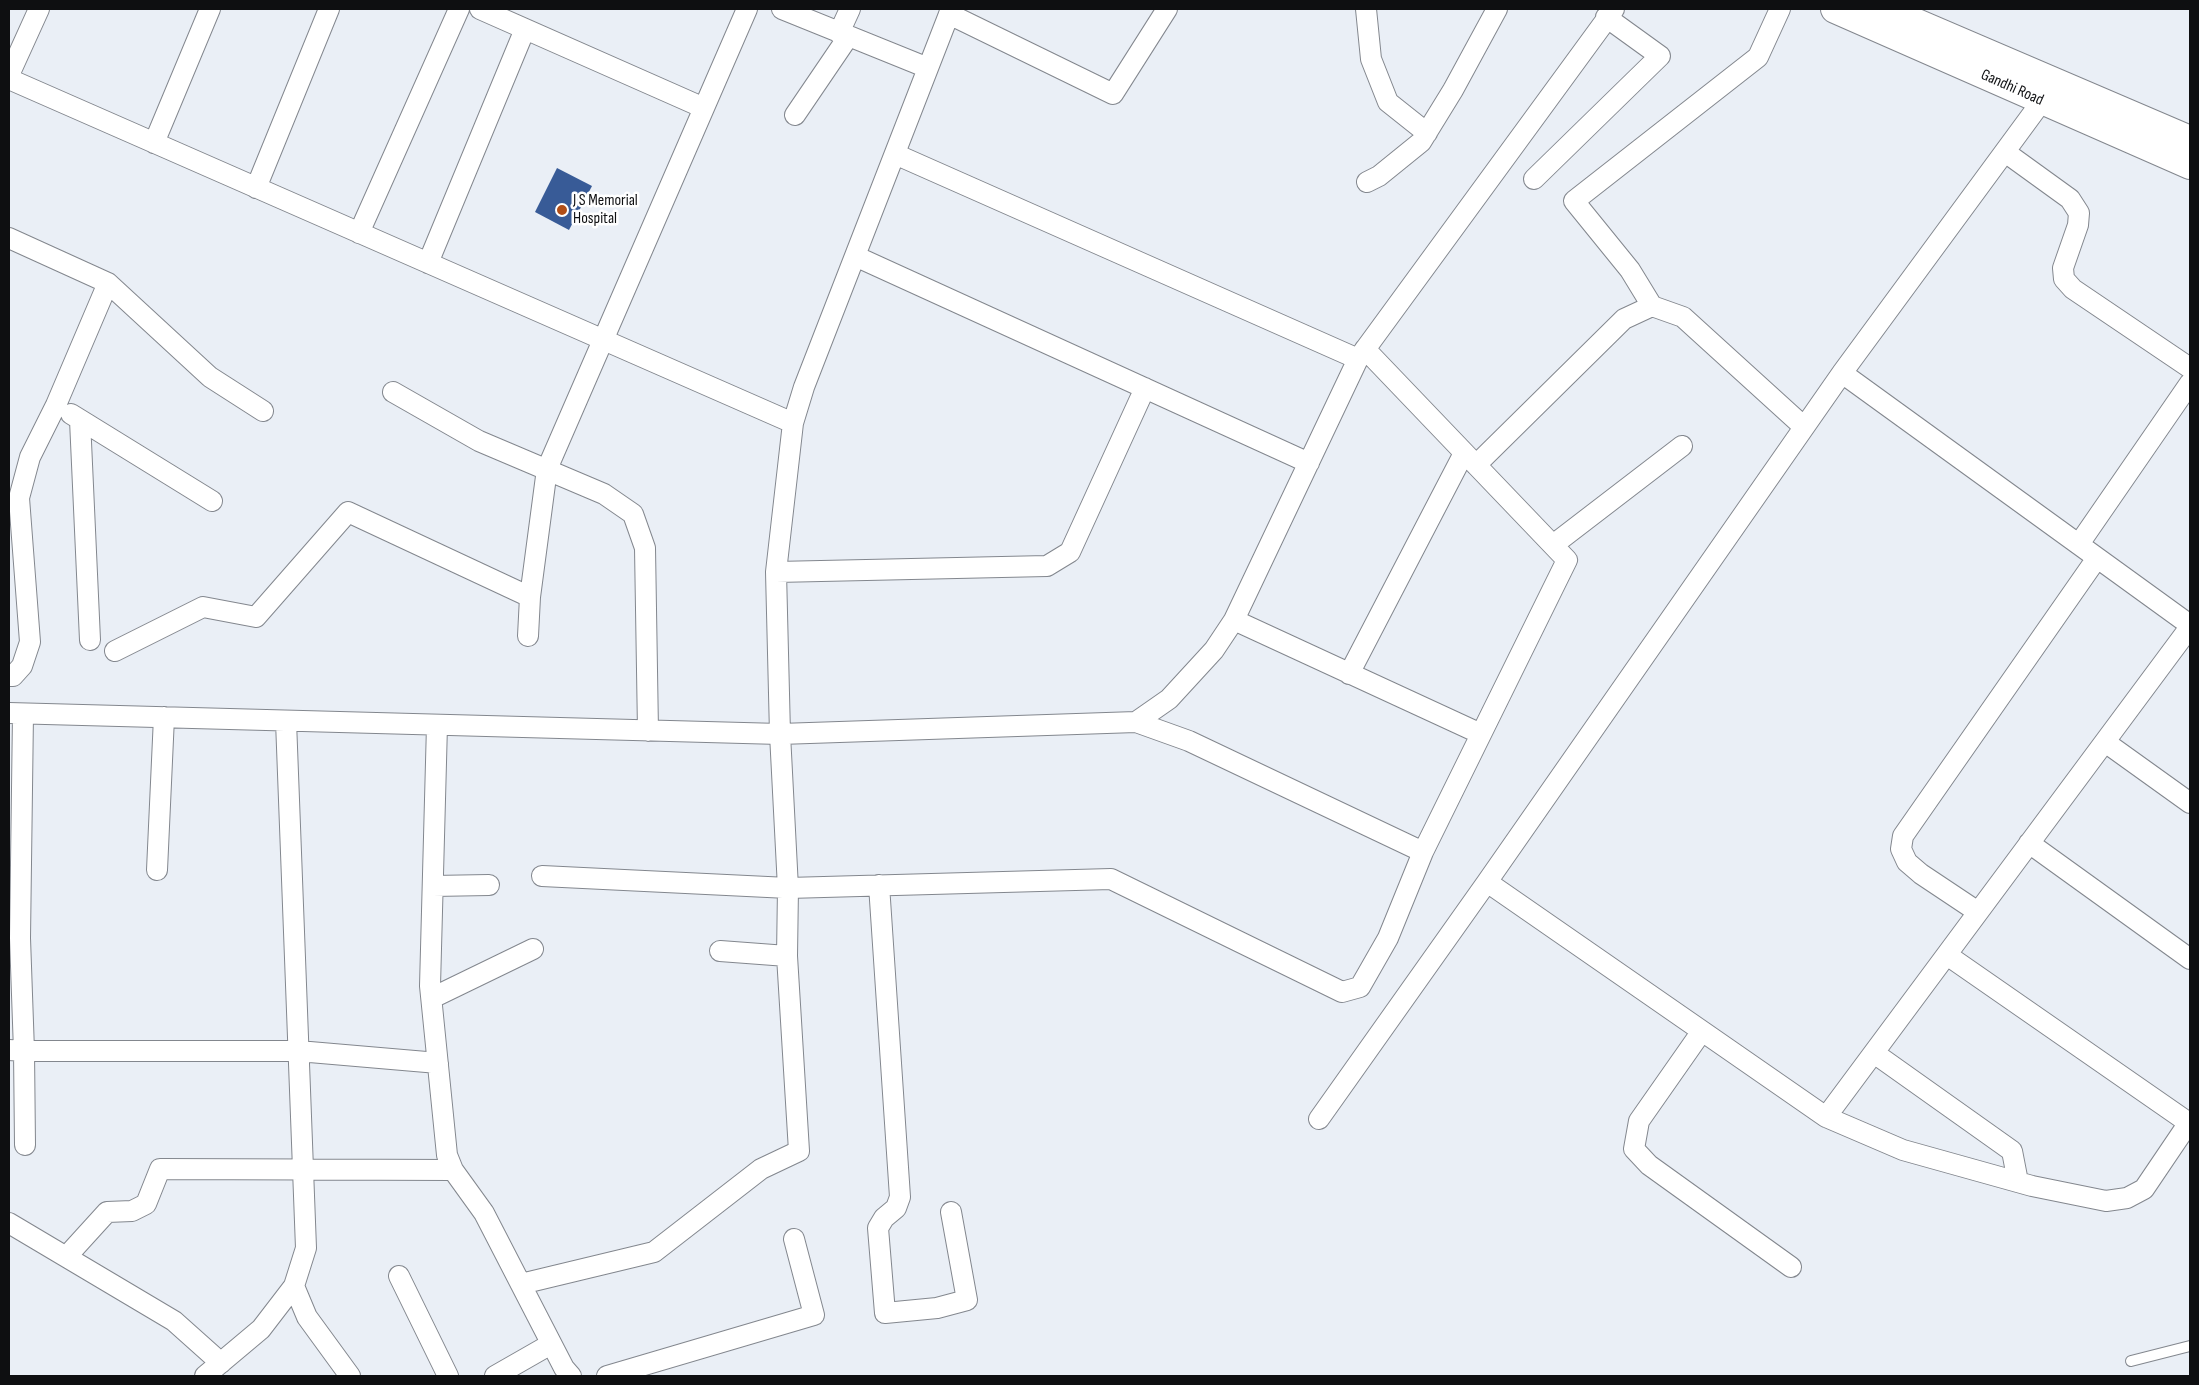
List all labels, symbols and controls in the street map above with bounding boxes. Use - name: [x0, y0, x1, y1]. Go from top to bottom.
- street label: Gandhi Road: [1978, 66, 2046, 110]
- place label: J S Memorial Hospital: [573, 191, 638, 229]
- marker: J S Memorial Hospital: [555, 203, 569, 217]

